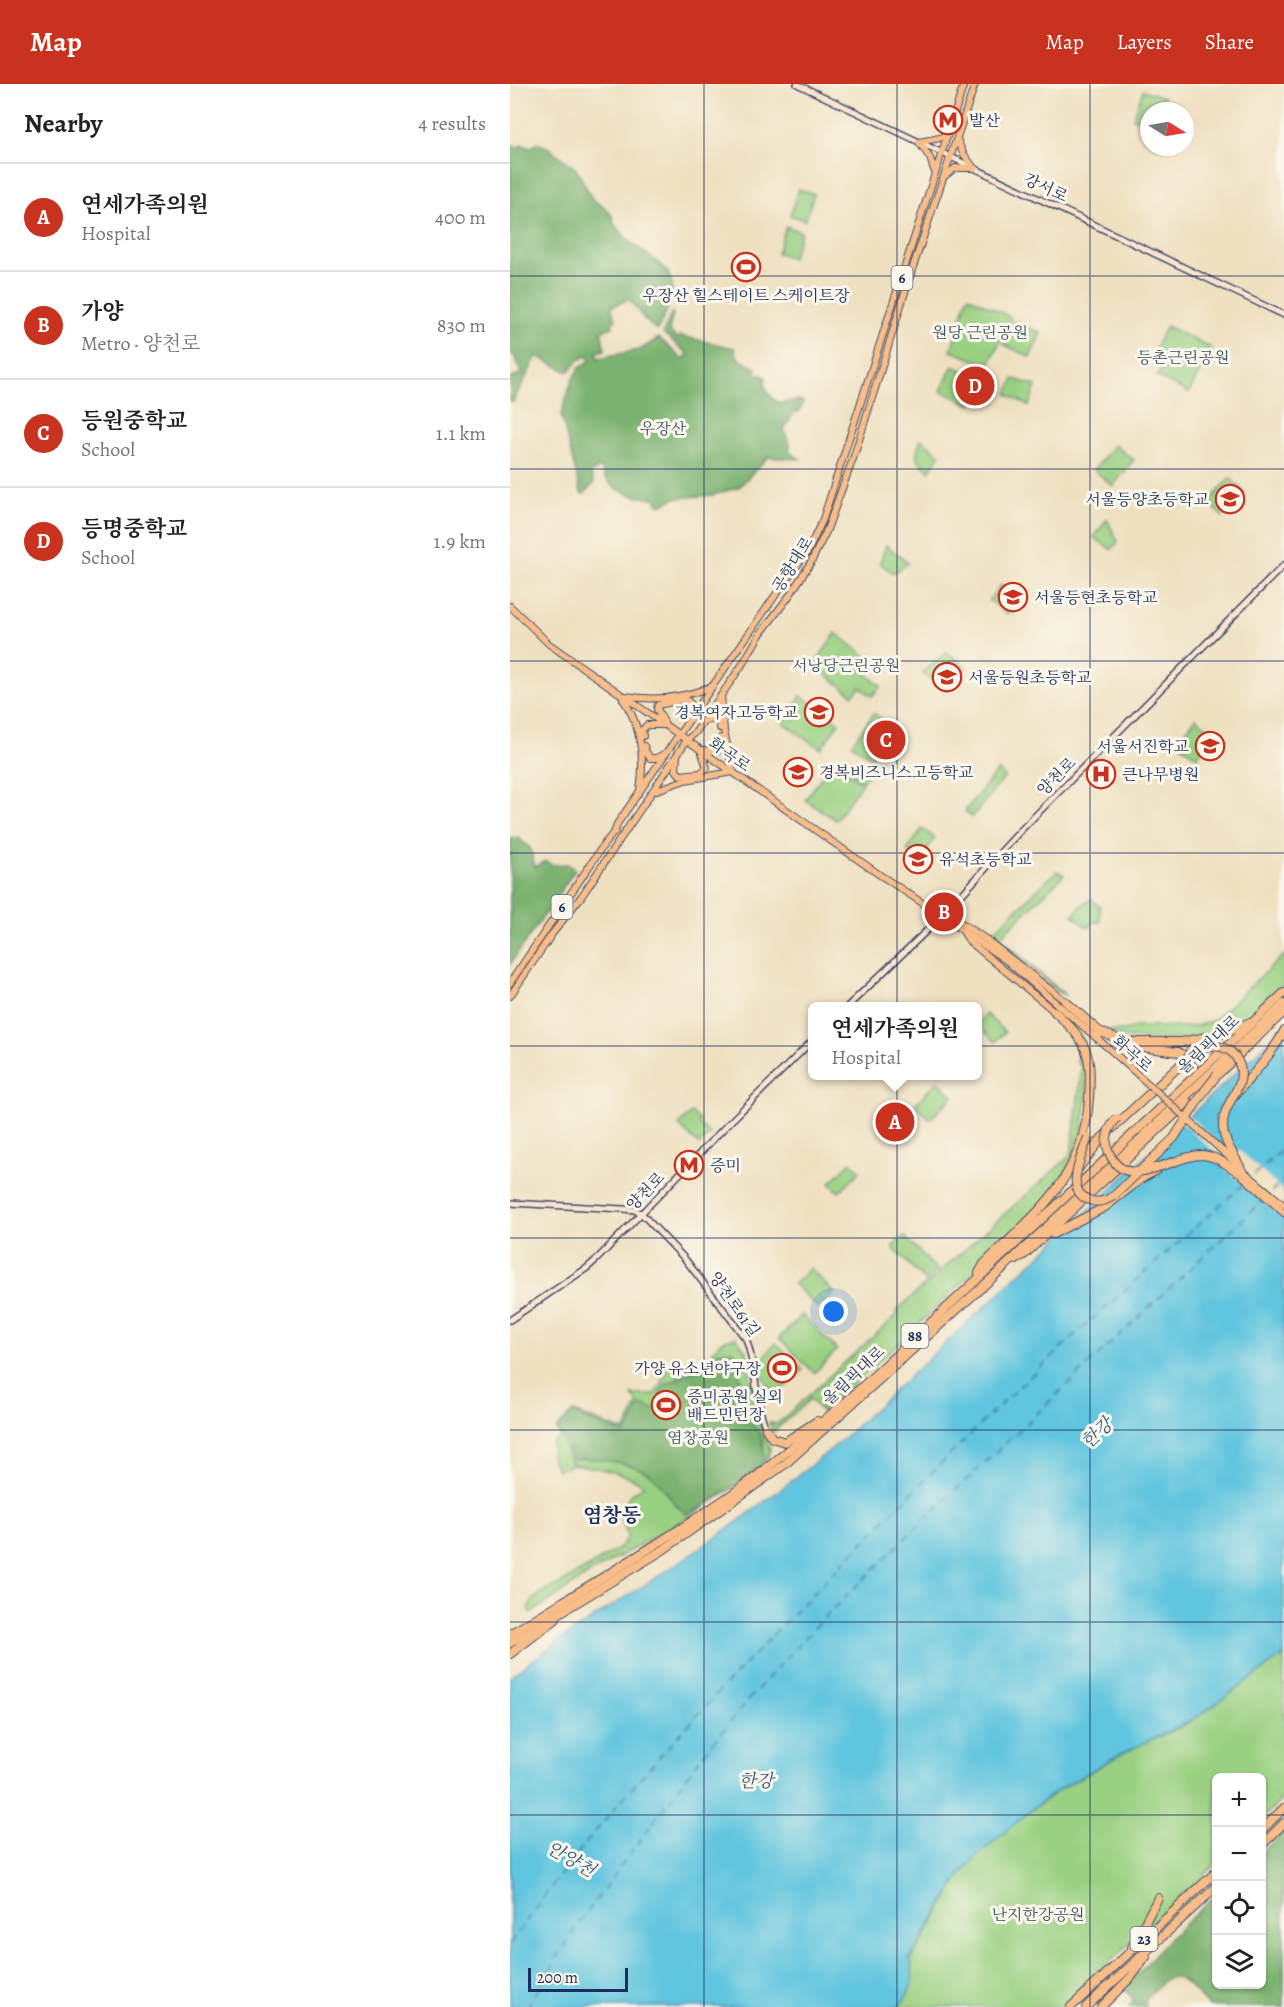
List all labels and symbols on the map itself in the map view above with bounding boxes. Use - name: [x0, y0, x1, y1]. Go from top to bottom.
- north arrow: [1140, 102, 1194, 156]
- metro station icon: 발산: [932, 104, 964, 136]
- place label: 발산: [969, 110, 1000, 132]
- street label: 강서로: [1020, 168, 1072, 208]
- sports icon: 우장산 힐스테이트 스케이트장: [730, 251, 762, 283]
- road number: 6: [892, 266, 912, 290]
- place label: 우장산 힐스테이트 스케이트장: [642, 285, 850, 307]
- park label: 원당 근린공원: [932, 322, 1028, 344]
- park label: 등촌근린공원: [1137, 347, 1229, 369]
- pin: D: [956, 364, 994, 408]
- park label: 우장산: [640, 418, 687, 440]
- school or university icon: 서울등양초등학교: [1214, 483, 1246, 515]
- place label: 서울등양초등학교: [1085, 489, 1209, 511]
- street label: 공항대로: [767, 532, 819, 597]
- school or university icon: 서울등현초등학교: [997, 581, 1029, 613]
- place label: 서울등현초등학교: [1034, 587, 1158, 609]
- park label: 서낭당근린공원: [792, 655, 900, 677]
- school or university icon: 서울등원초등학교: [931, 661, 963, 693]
- place label: 서울등원초등학교: [968, 667, 1092, 689]
- school or university icon: 경복여자고등학교: [803, 696, 835, 728]
- place label: 경복여자고등학교: [674, 702, 798, 724]
- pin: C: [866, 718, 905, 762]
- school or university icon: 서울서진학교: [1194, 730, 1226, 762]
- street label: 화곡로: [704, 733, 755, 777]
- place label: 서울서진학교: [1096, 736, 1189, 758]
- street label: 양천로: [1033, 752, 1081, 801]
- school or university icon: 경복비즈니스고등학교: [782, 756, 814, 788]
- hospital icon: 큰나무병원: [1085, 758, 1117, 790]
- place label: 경복비즈니스고등학교: [819, 762, 974, 784]
- place label: 큰나무병원: [1122, 764, 1199, 786]
- school or university icon: 유석초등학교: [902, 843, 934, 875]
- place label: 유석초등학교: [939, 849, 1032, 871]
- pin: B: [924, 890, 964, 934]
- road number: 6: [552, 895, 572, 919]
- street label: 올림픽대로: [1173, 1010, 1245, 1079]
- street label: 화곡로: [1108, 1030, 1157, 1078]
- pin: A: [876, 1100, 914, 1144]
- metro station icon: 증미: [673, 1149, 705, 1181]
- place label: 증미: [710, 1155, 741, 1177]
- street label: 양천로: [622, 1167, 670, 1216]
- street label: 양천로61길: [704, 1268, 765, 1341]
- your location: [819, 1297, 848, 1326]
- road number: 88: [902, 1324, 928, 1348]
- street label: 올림픽대로: [818, 1341, 890, 1410]
- sports icon: 가양 유소년야구장: [766, 1352, 798, 1384]
- place label: 가양 유소년야구장: [634, 1358, 762, 1380]
- place label: 증미공원 실외 배드민턴장: [687, 1386, 783, 1426]
- sports icon: 증미공원 실외 배드민턴장: [650, 1389, 682, 1421]
- water label: 한강: [1076, 1411, 1120, 1454]
- park label: 염창공원: [667, 1427, 729, 1449]
- district label: 염창동: [583, 1502, 642, 1529]
- water label: 한강: [739, 1769, 776, 1793]
- water label: 안양천: [542, 1836, 601, 1883]
- park label: 난지한강공원: [992, 1904, 1084, 1926]
- road number: 23: [1130, 1927, 1158, 1951]
- scale bar: [528, 1965, 628, 1992]

